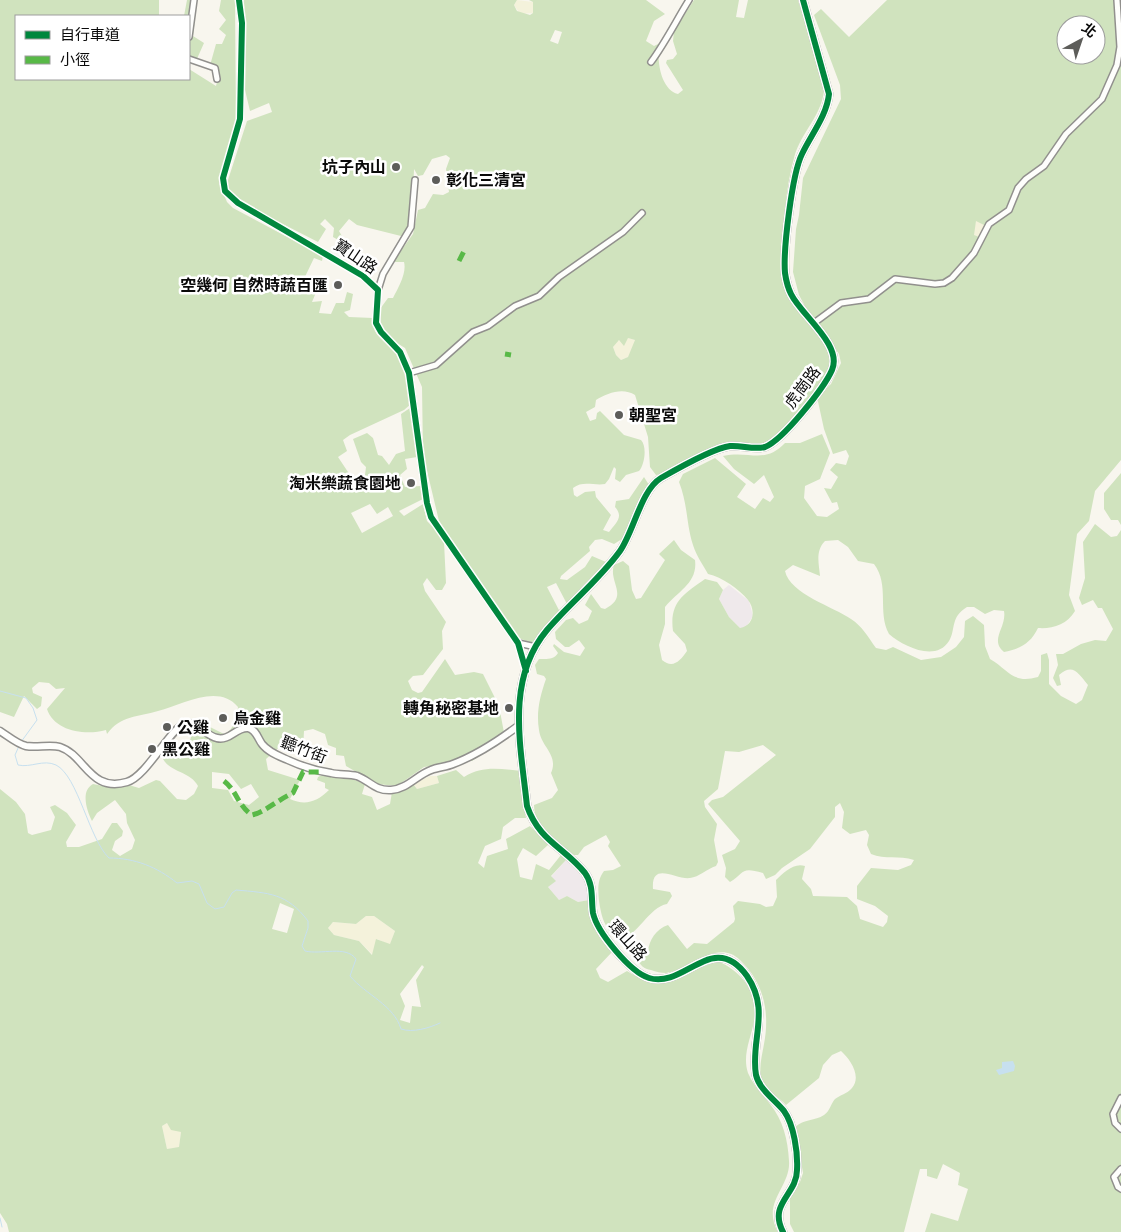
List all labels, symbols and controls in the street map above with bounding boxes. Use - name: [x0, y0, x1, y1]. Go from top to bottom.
- legend: [15, 15, 190, 80]
- north arrow: [1056, 15, 1106, 65]
- text: 北: [1078, 18, 1101, 41]
- text: 自行車道: [60, 24, 120, 44]
- text: 小徑: [60, 49, 90, 69]
- place label: 坑子內山: [322, 156, 386, 177]
- marker: 坑子內山: [390, 161, 402, 173]
- place label: 彰化三清宮: [446, 169, 526, 190]
- marker: 彰化三清宮: [430, 174, 442, 186]
- street label: 寶山路: [331, 233, 382, 278]
- place label: 空幾何 自然時蔬百匯: [180, 274, 328, 295]
- marker: 空幾何 自然時蔬百匯: [332, 279, 344, 291]
- street label: 虎崗路: [779, 361, 824, 412]
- place label: 朝聖宮: [629, 404, 677, 425]
- marker: 朝聖宮: [613, 409, 625, 421]
- place label: 淘米樂蔬食園地: [289, 472, 401, 493]
- marker: 淘米樂蔬食園地: [405, 477, 417, 489]
- place label: 轉角秘密基地: [403, 697, 499, 718]
- marker: 轉角秘密基地: [503, 702, 515, 714]
- place label: 烏金雞: [233, 707, 281, 728]
- marker: 烏金雞: [217, 712, 229, 724]
- place label: 公雞: [177, 716, 209, 737]
- marker: 公雞: [161, 721, 173, 733]
- street label: 聽竹街: [278, 730, 330, 767]
- place label: 黑公雞: [162, 738, 210, 759]
- marker: 黑公雞: [146, 743, 158, 755]
- street label: 環山路: [605, 915, 652, 965]

